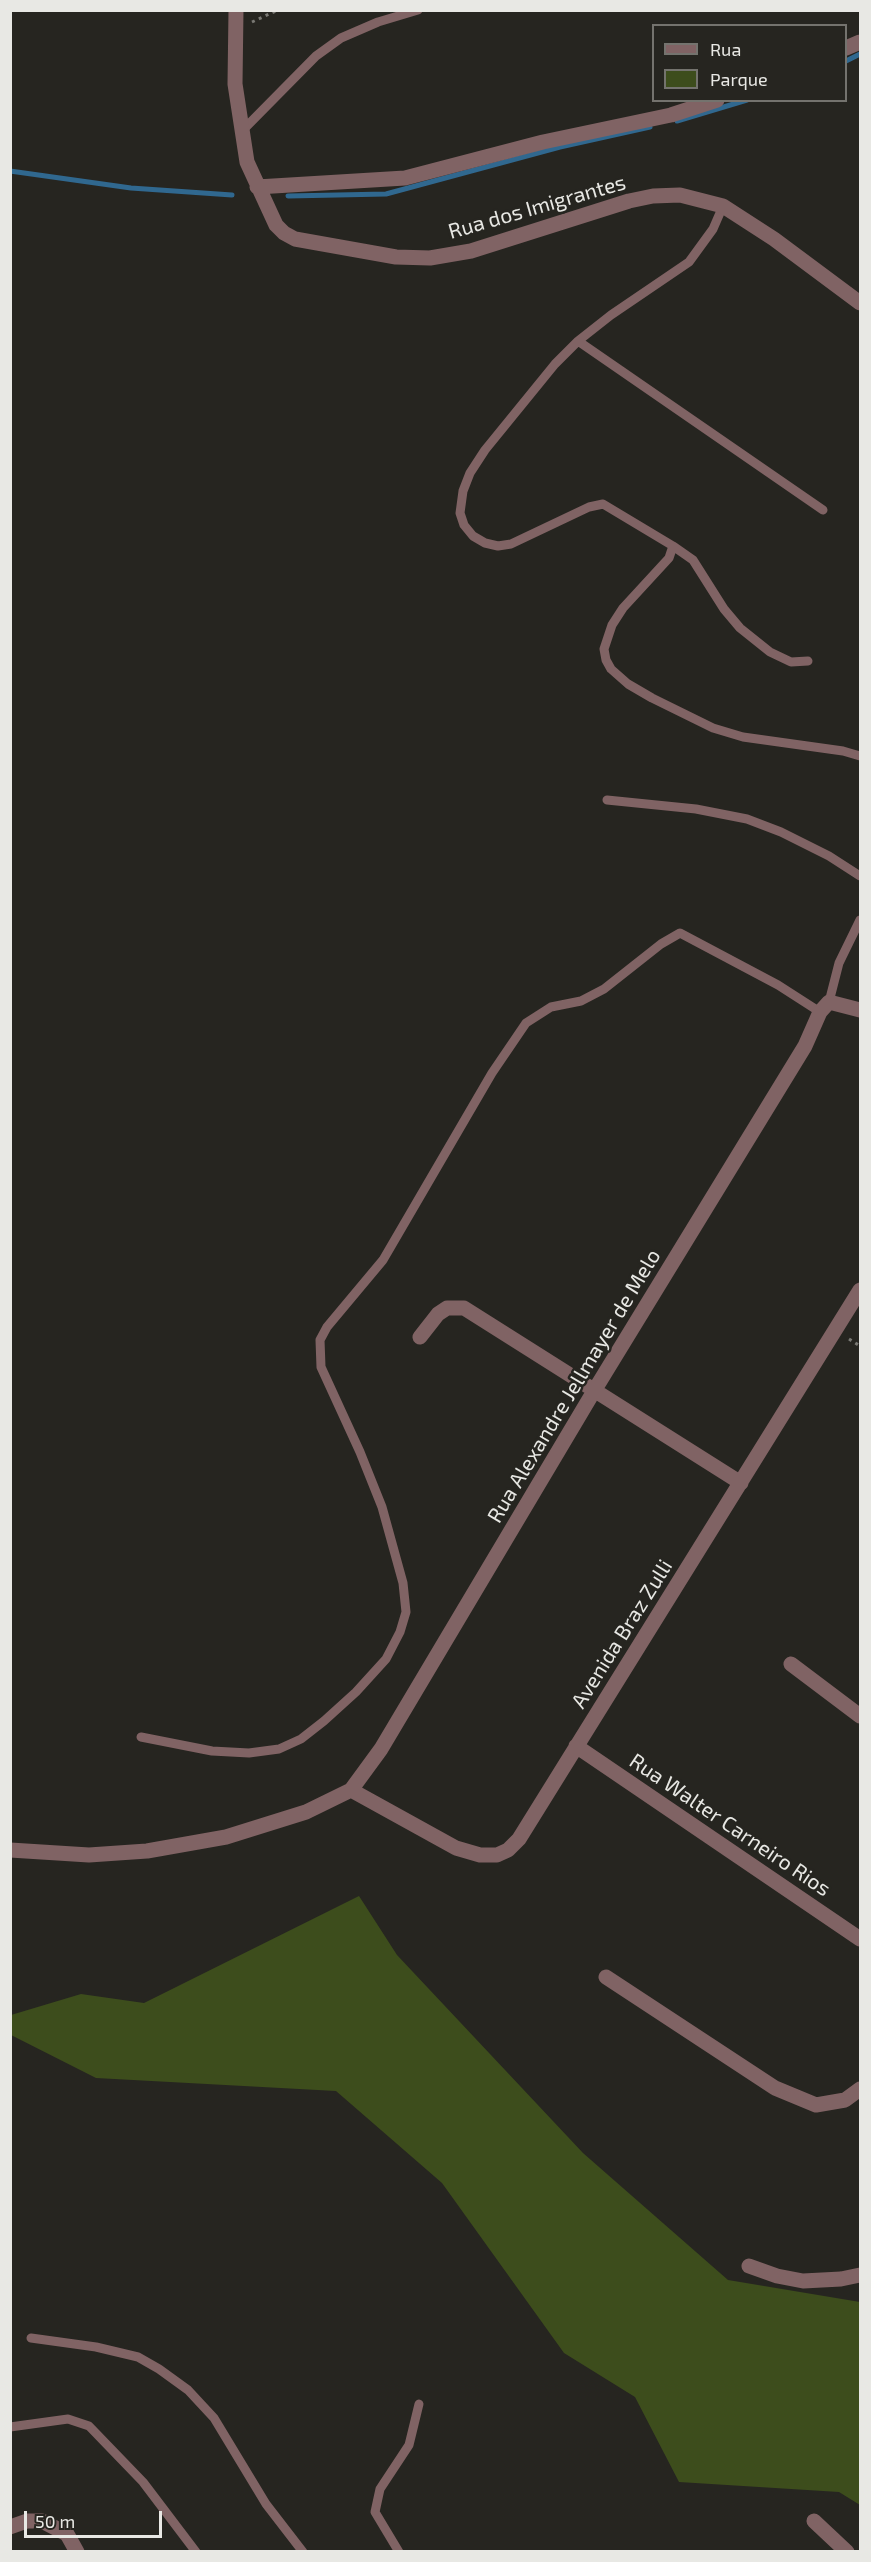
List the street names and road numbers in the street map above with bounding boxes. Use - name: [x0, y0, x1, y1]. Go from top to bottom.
- street label: Rua dos Imigrantes: [445, 170, 629, 244]
- street label: Rua Alexandre Jellmayer de Melo: [482, 1245, 666, 1527]
- street label: Avenida Braz Zulli: [566, 1555, 678, 1713]
- street label: Rua Walter Carneiro Rios: [625, 1748, 835, 1902]

